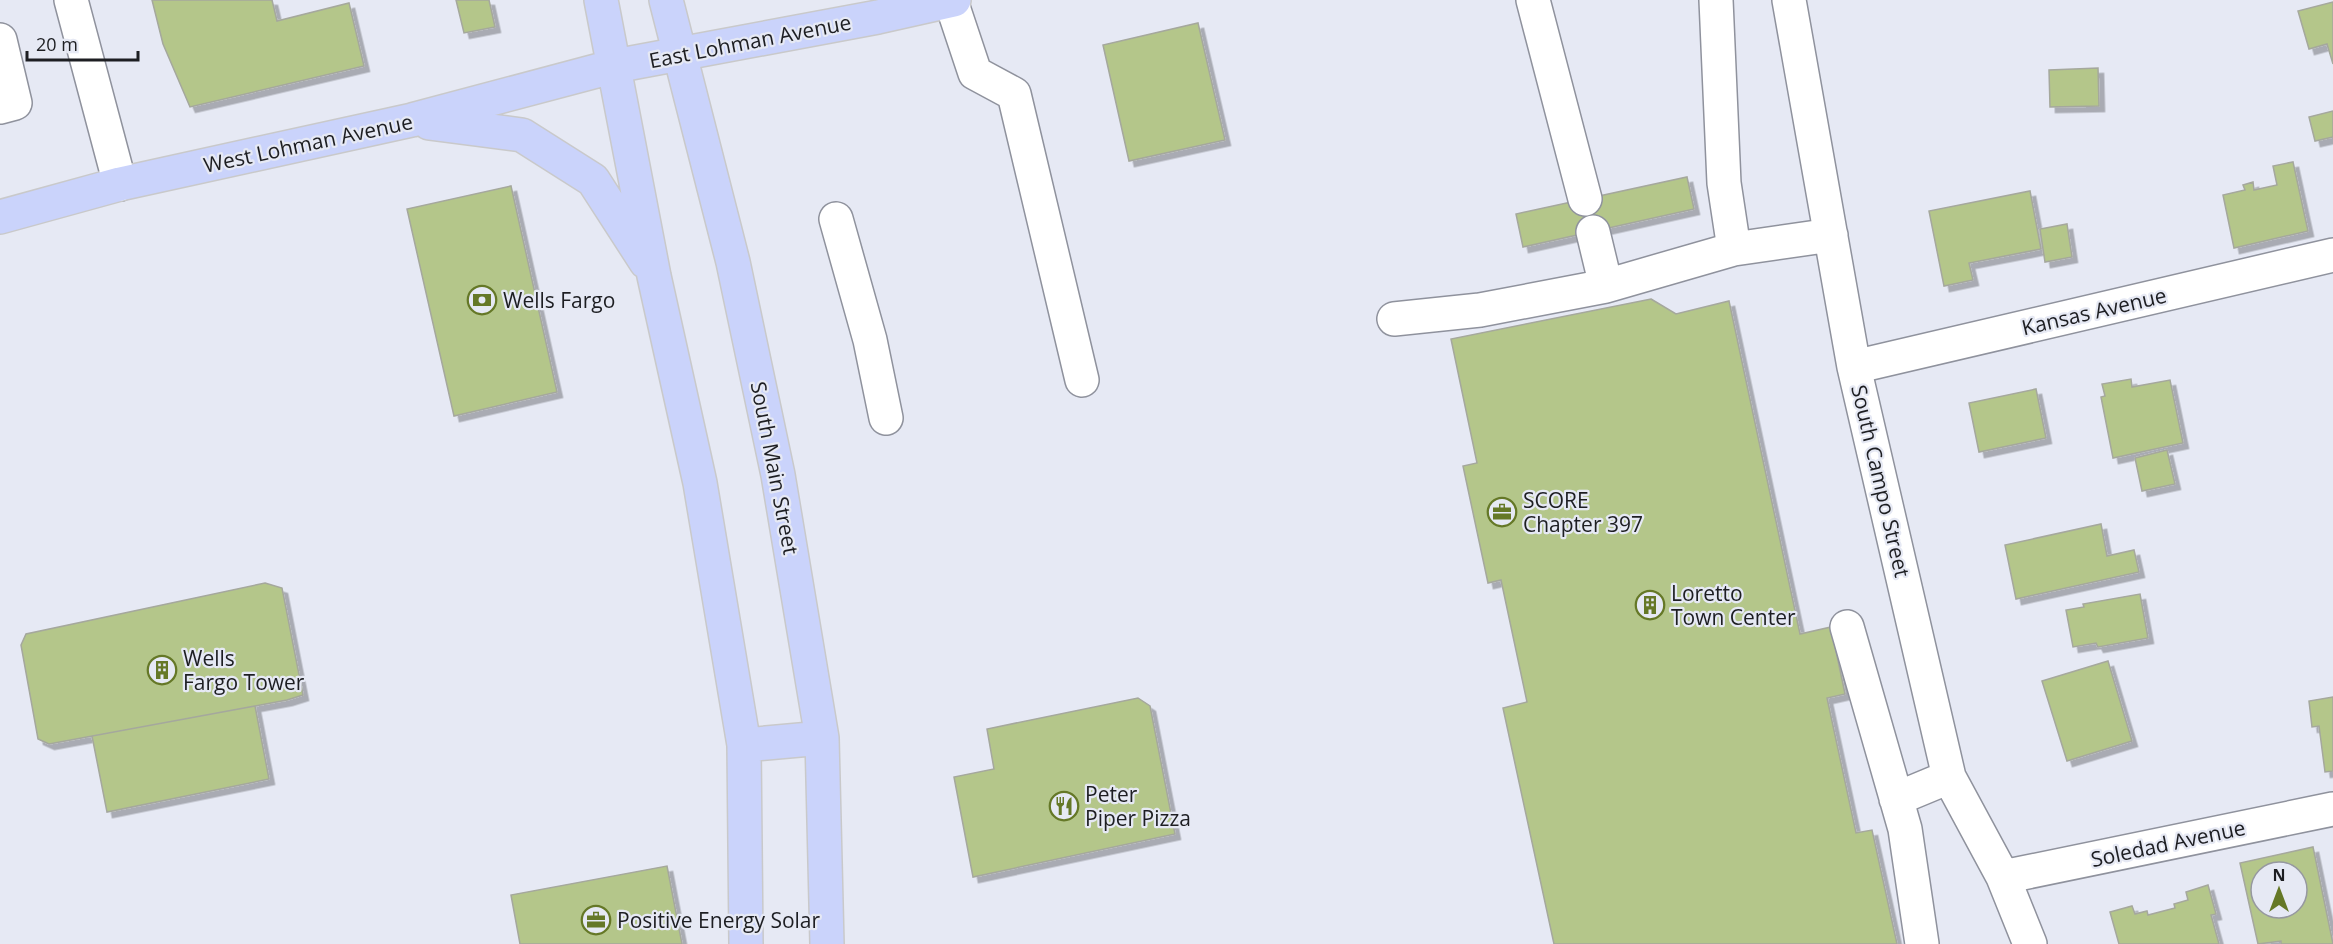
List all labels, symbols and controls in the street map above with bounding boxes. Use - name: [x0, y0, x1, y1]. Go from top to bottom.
- street label: East Lohman Avenue: [647, 8, 853, 74]
- scale bar: [27, 24, 138, 62]
- text: 20 m: [36, 32, 78, 56]
- street label: West Lohman Avenue: [201, 107, 415, 179]
- street label: Kansas Avenue: [2019, 281, 2169, 341]
- bank icon: Wells Fargo: [466, 284, 498, 316]
- place label: Wells Fargo: [503, 286, 615, 314]
- street label: South Main Street: [744, 379, 806, 557]
- street label: South Campo Street: [1845, 382, 1917, 580]
- place label: SCORE Chapter 397: [1523, 486, 1643, 538]
- office icon: SCORE Chapter 397: [1486, 496, 1518, 528]
- place label: Loretto Town Center: [1671, 579, 1796, 631]
- building icon: Loretto Town Center: [1634, 589, 1666, 621]
- place label: Wells Fargo Tower: [183, 644, 305, 696]
- building icon: Wells Fargo Tower: [146, 654, 178, 686]
- place label: Peter Piper Pizza: [1085, 780, 1191, 832]
- restaurant icon: Peter Piper Pizza: [1048, 790, 1080, 822]
- street label: Soledad Avenue: [2088, 813, 2248, 873]
- north arrow: [2249, 860, 2309, 920]
- text: N: [2272, 864, 2286, 886]
- office icon: Positive Energy Solar: [580, 904, 612, 936]
- place label: Positive Energy Solar: [617, 906, 821, 934]

